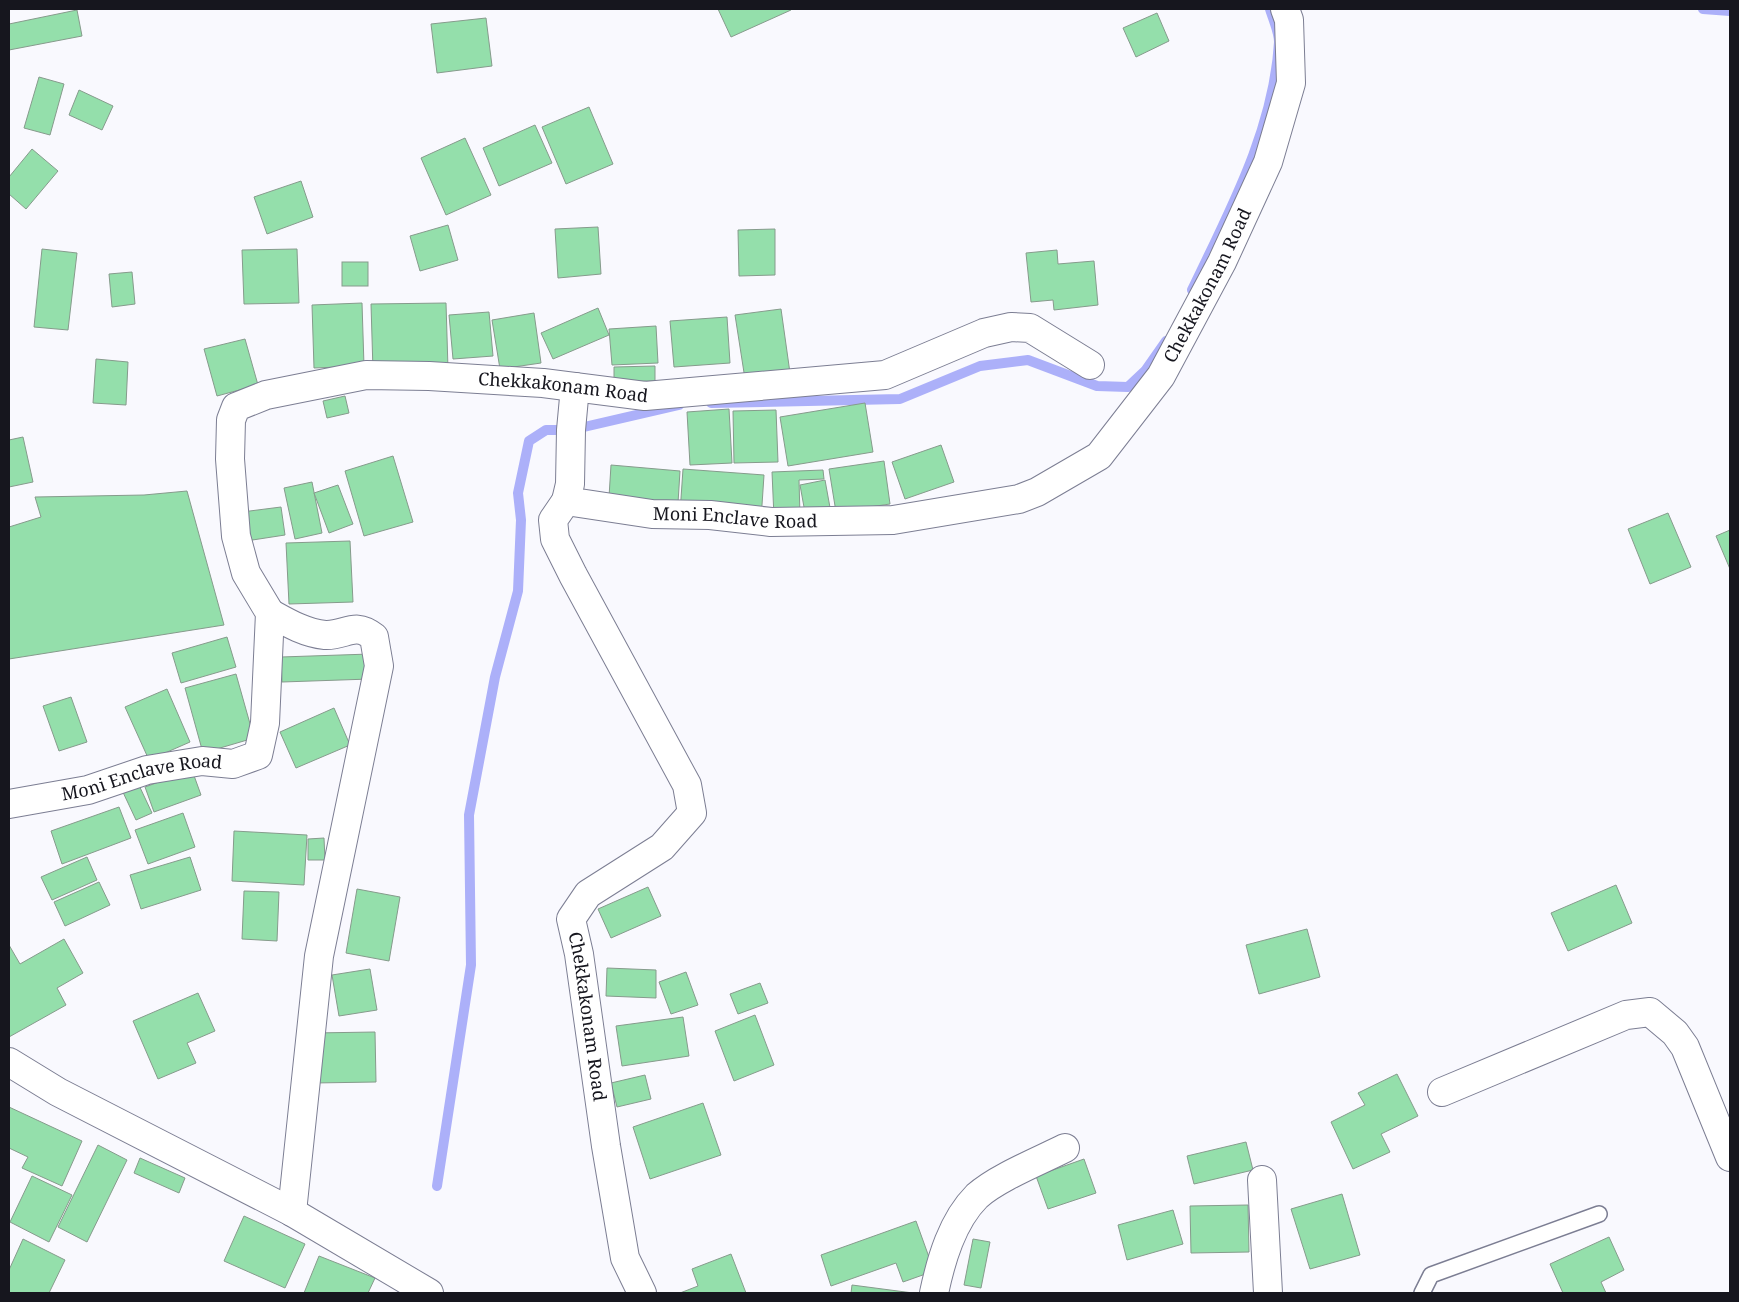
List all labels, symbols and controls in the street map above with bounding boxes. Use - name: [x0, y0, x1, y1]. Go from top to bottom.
- street label: Chekkakonam Road: [1157, 204, 1256, 367]
- street label: Chekkakonam Road: [478, 366, 650, 407]
- street label: Moni Enclave Road: [653, 501, 818, 533]
- street label: Moni Enclave Road: [59, 748, 223, 805]
- street label: Chekkakonam Road: [563, 929, 613, 1103]

